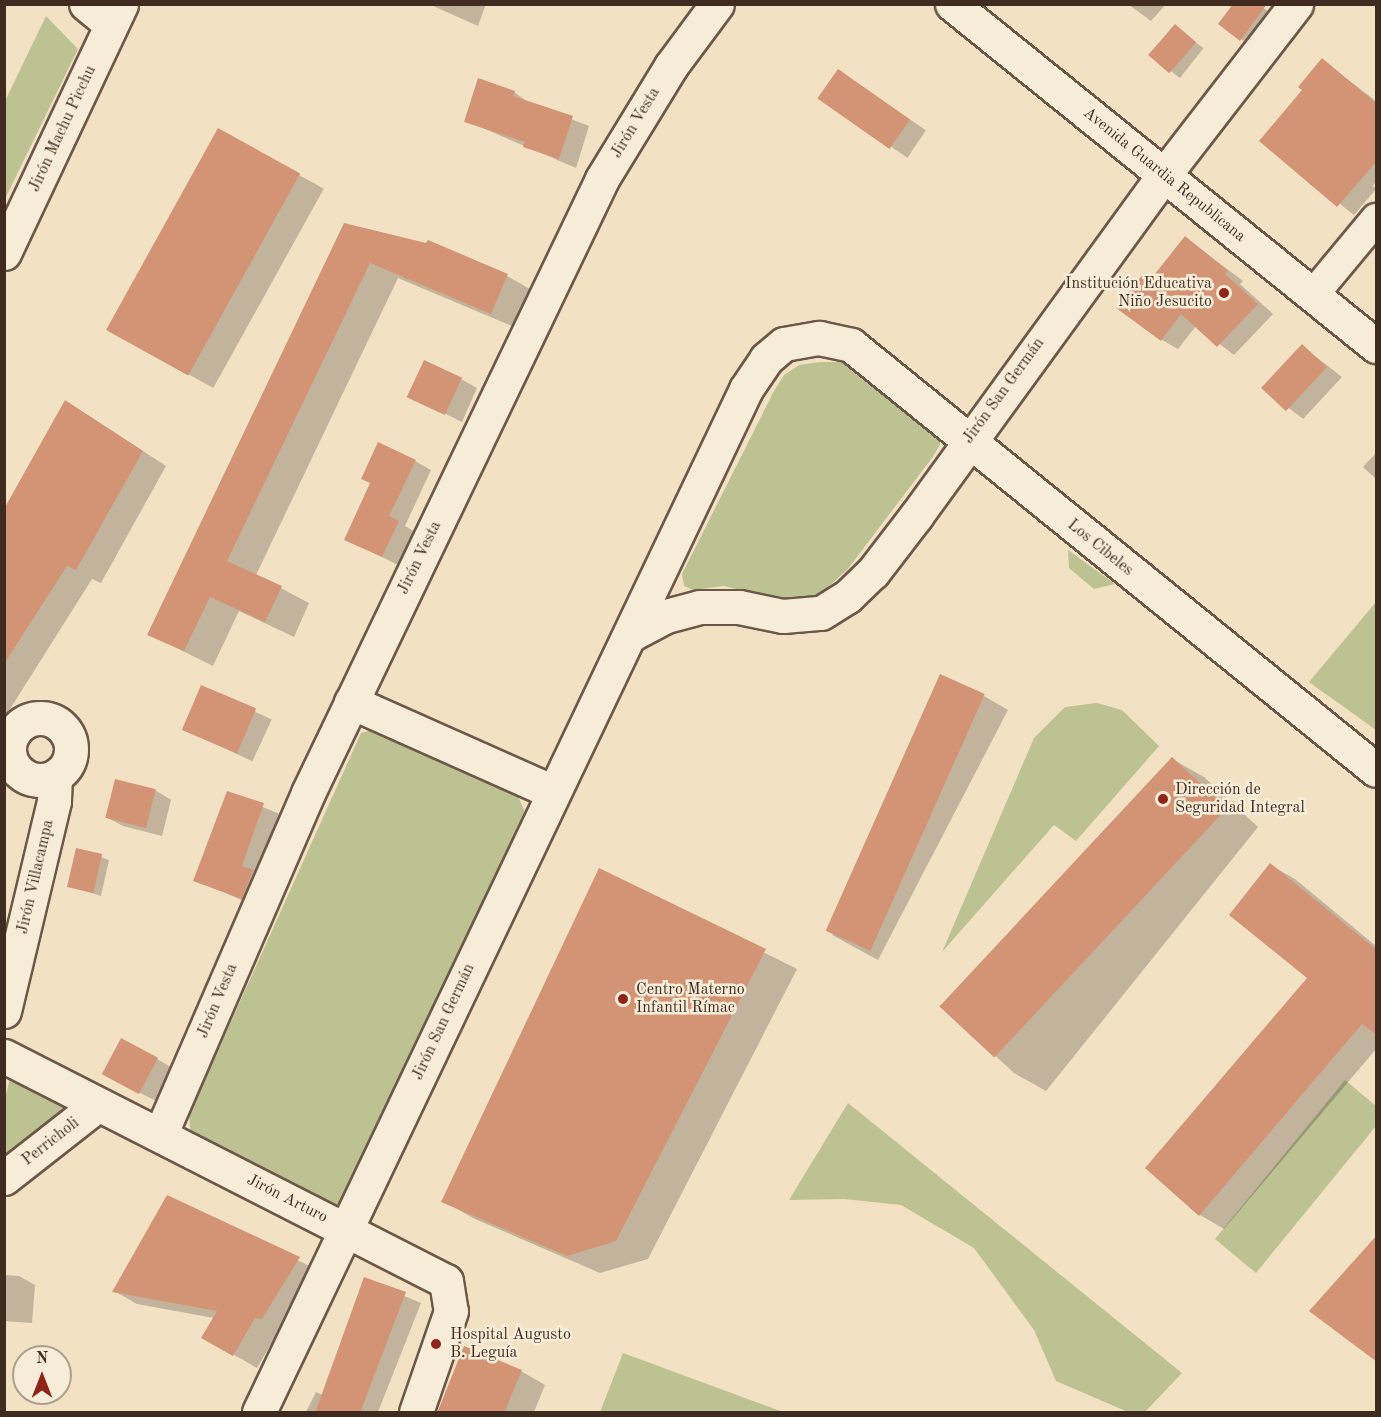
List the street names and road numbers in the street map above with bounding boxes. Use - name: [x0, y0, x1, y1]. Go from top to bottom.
- street label: Jirón Machu Picchu: [25, 63, 101, 195]
- street label: Jirón Vesta: [607, 84, 665, 162]
- street label: Avenida Guardia Republicana: [1079, 104, 1249, 246]
- street label: Jirón San Germán: [959, 334, 1049, 448]
- street label: Los Cibeles: [1063, 516, 1137, 580]
- street label: Jirón Vesta: [394, 518, 446, 598]
- street label: Jirón Villacampa: [14, 818, 58, 936]
- street label: Jirón Vesta: [194, 961, 242, 1041]
- street label: Jirón San Germán: [409, 961, 479, 1083]
- street label: Perricholi: [19, 1114, 83, 1170]
- street label: Jirón Arturo: [243, 1170, 331, 1228]

